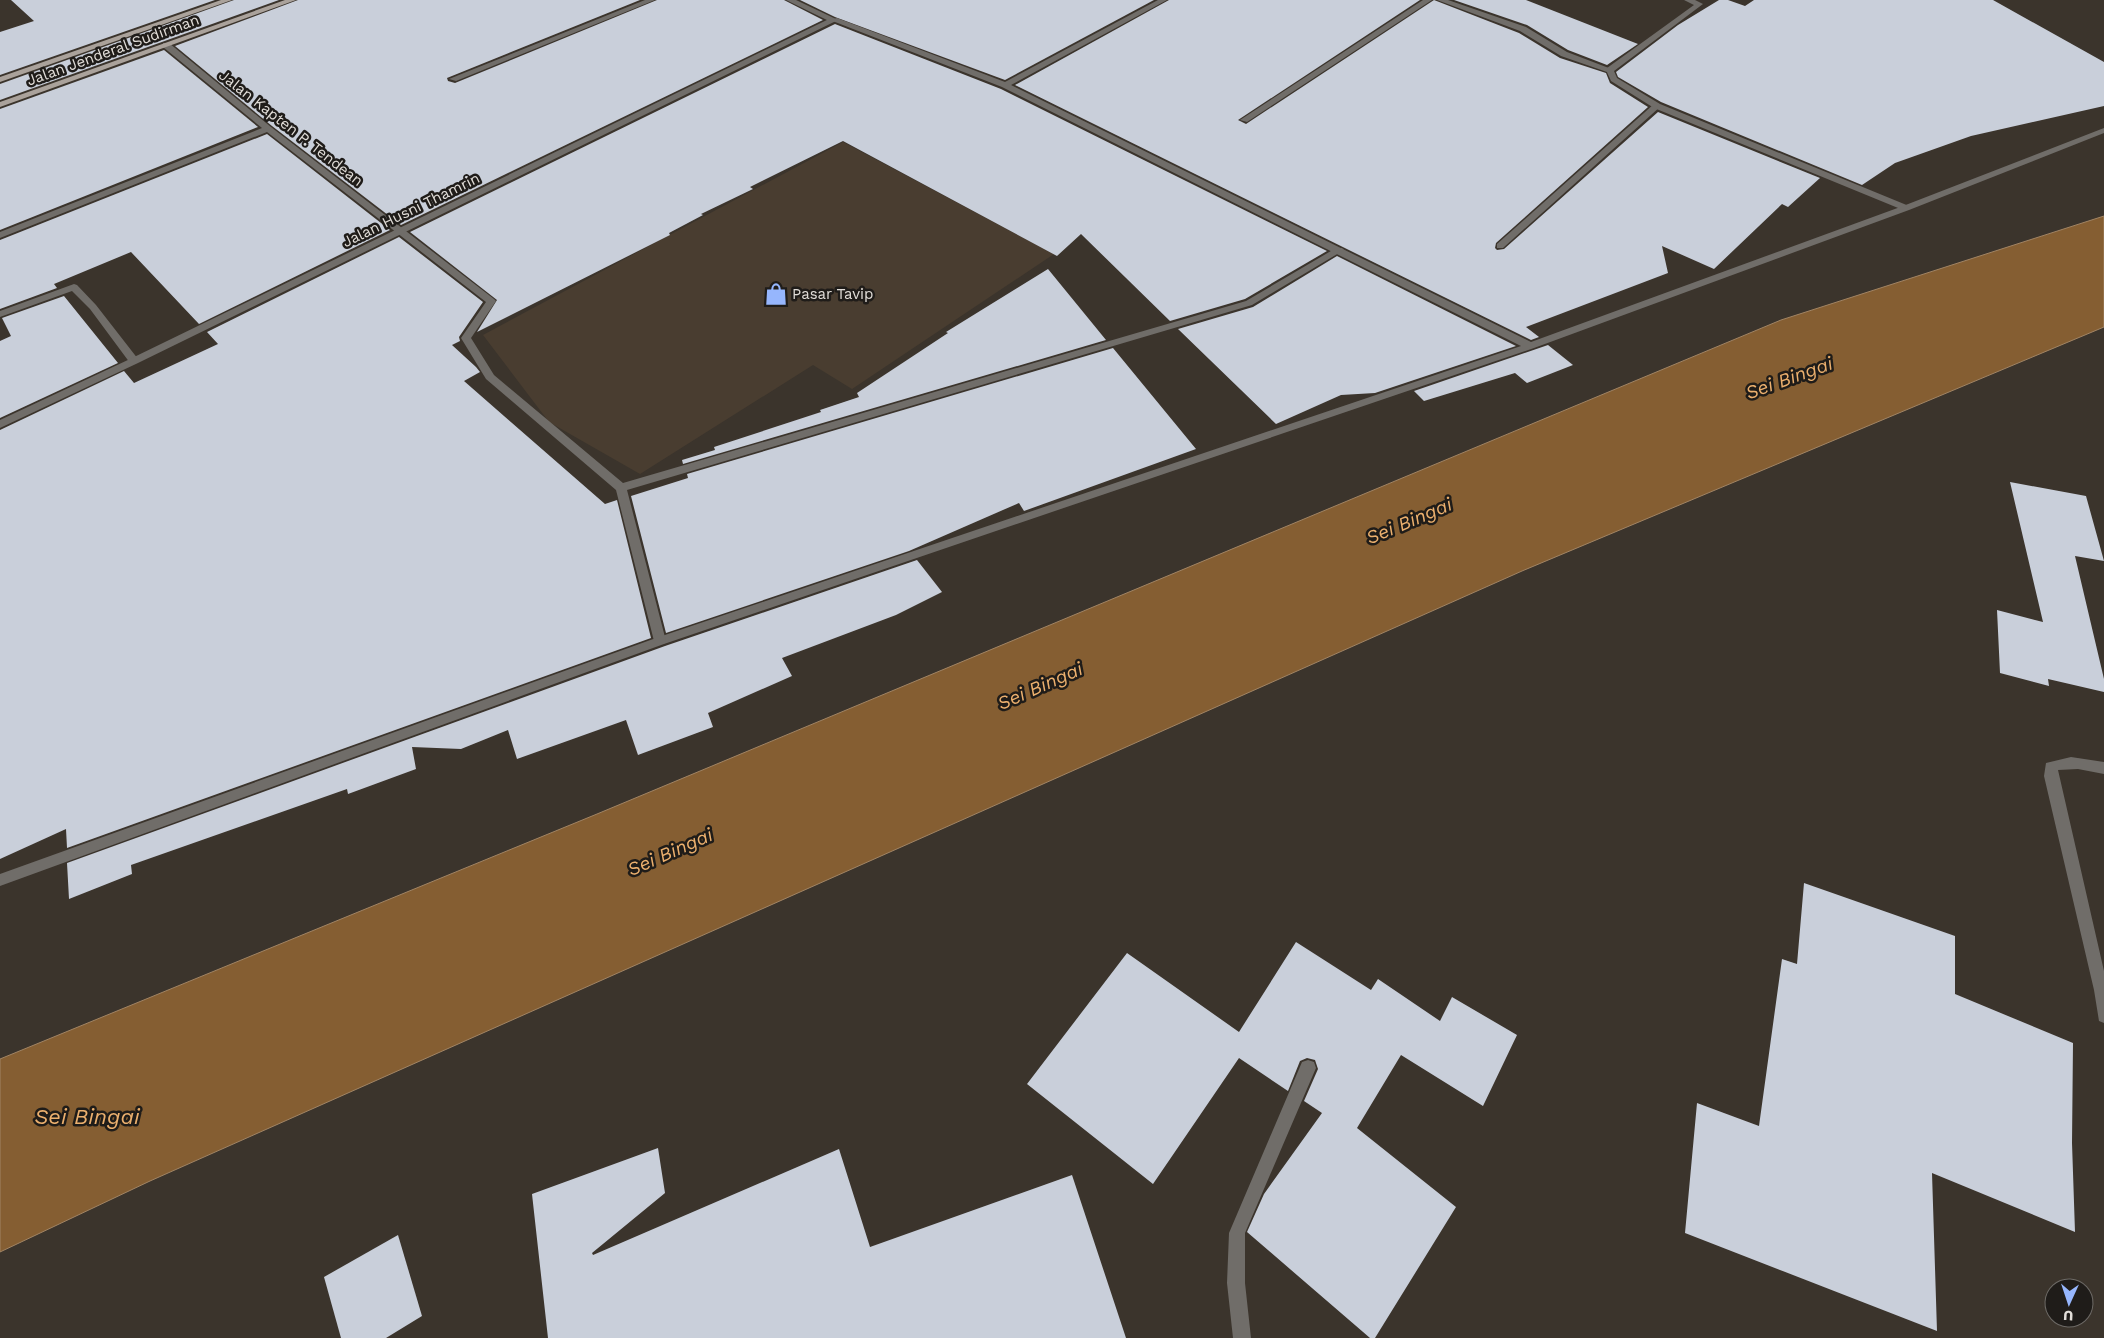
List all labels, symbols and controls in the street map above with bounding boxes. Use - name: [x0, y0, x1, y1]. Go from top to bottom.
- street label: Jalan Jenderal Sudirman: [24, 10, 202, 90]
- street label: Jalan Kapten P. Tendean: [215, 66, 367, 190]
- street label: Jalan Husni Thamrin: [339, 169, 483, 251]
- shop icon: Pasar Tavip: [763, 281, 789, 307]
- place label: Pasar Tavip: [792, 285, 874, 303]
- water label: Sei Bingai: [1742, 351, 1837, 404]
- water label: Sei Bingai: [1363, 492, 1456, 549]
- water label: Sei Bingai: [994, 657, 1087, 715]
- water label: Sei Bingai: [624, 823, 717, 881]
- water label: Sei Bingai: [34, 1104, 141, 1129]
- north arrow: [2044, 1278, 2094, 1328]
- text: U: [2063, 1308, 2074, 1324]

